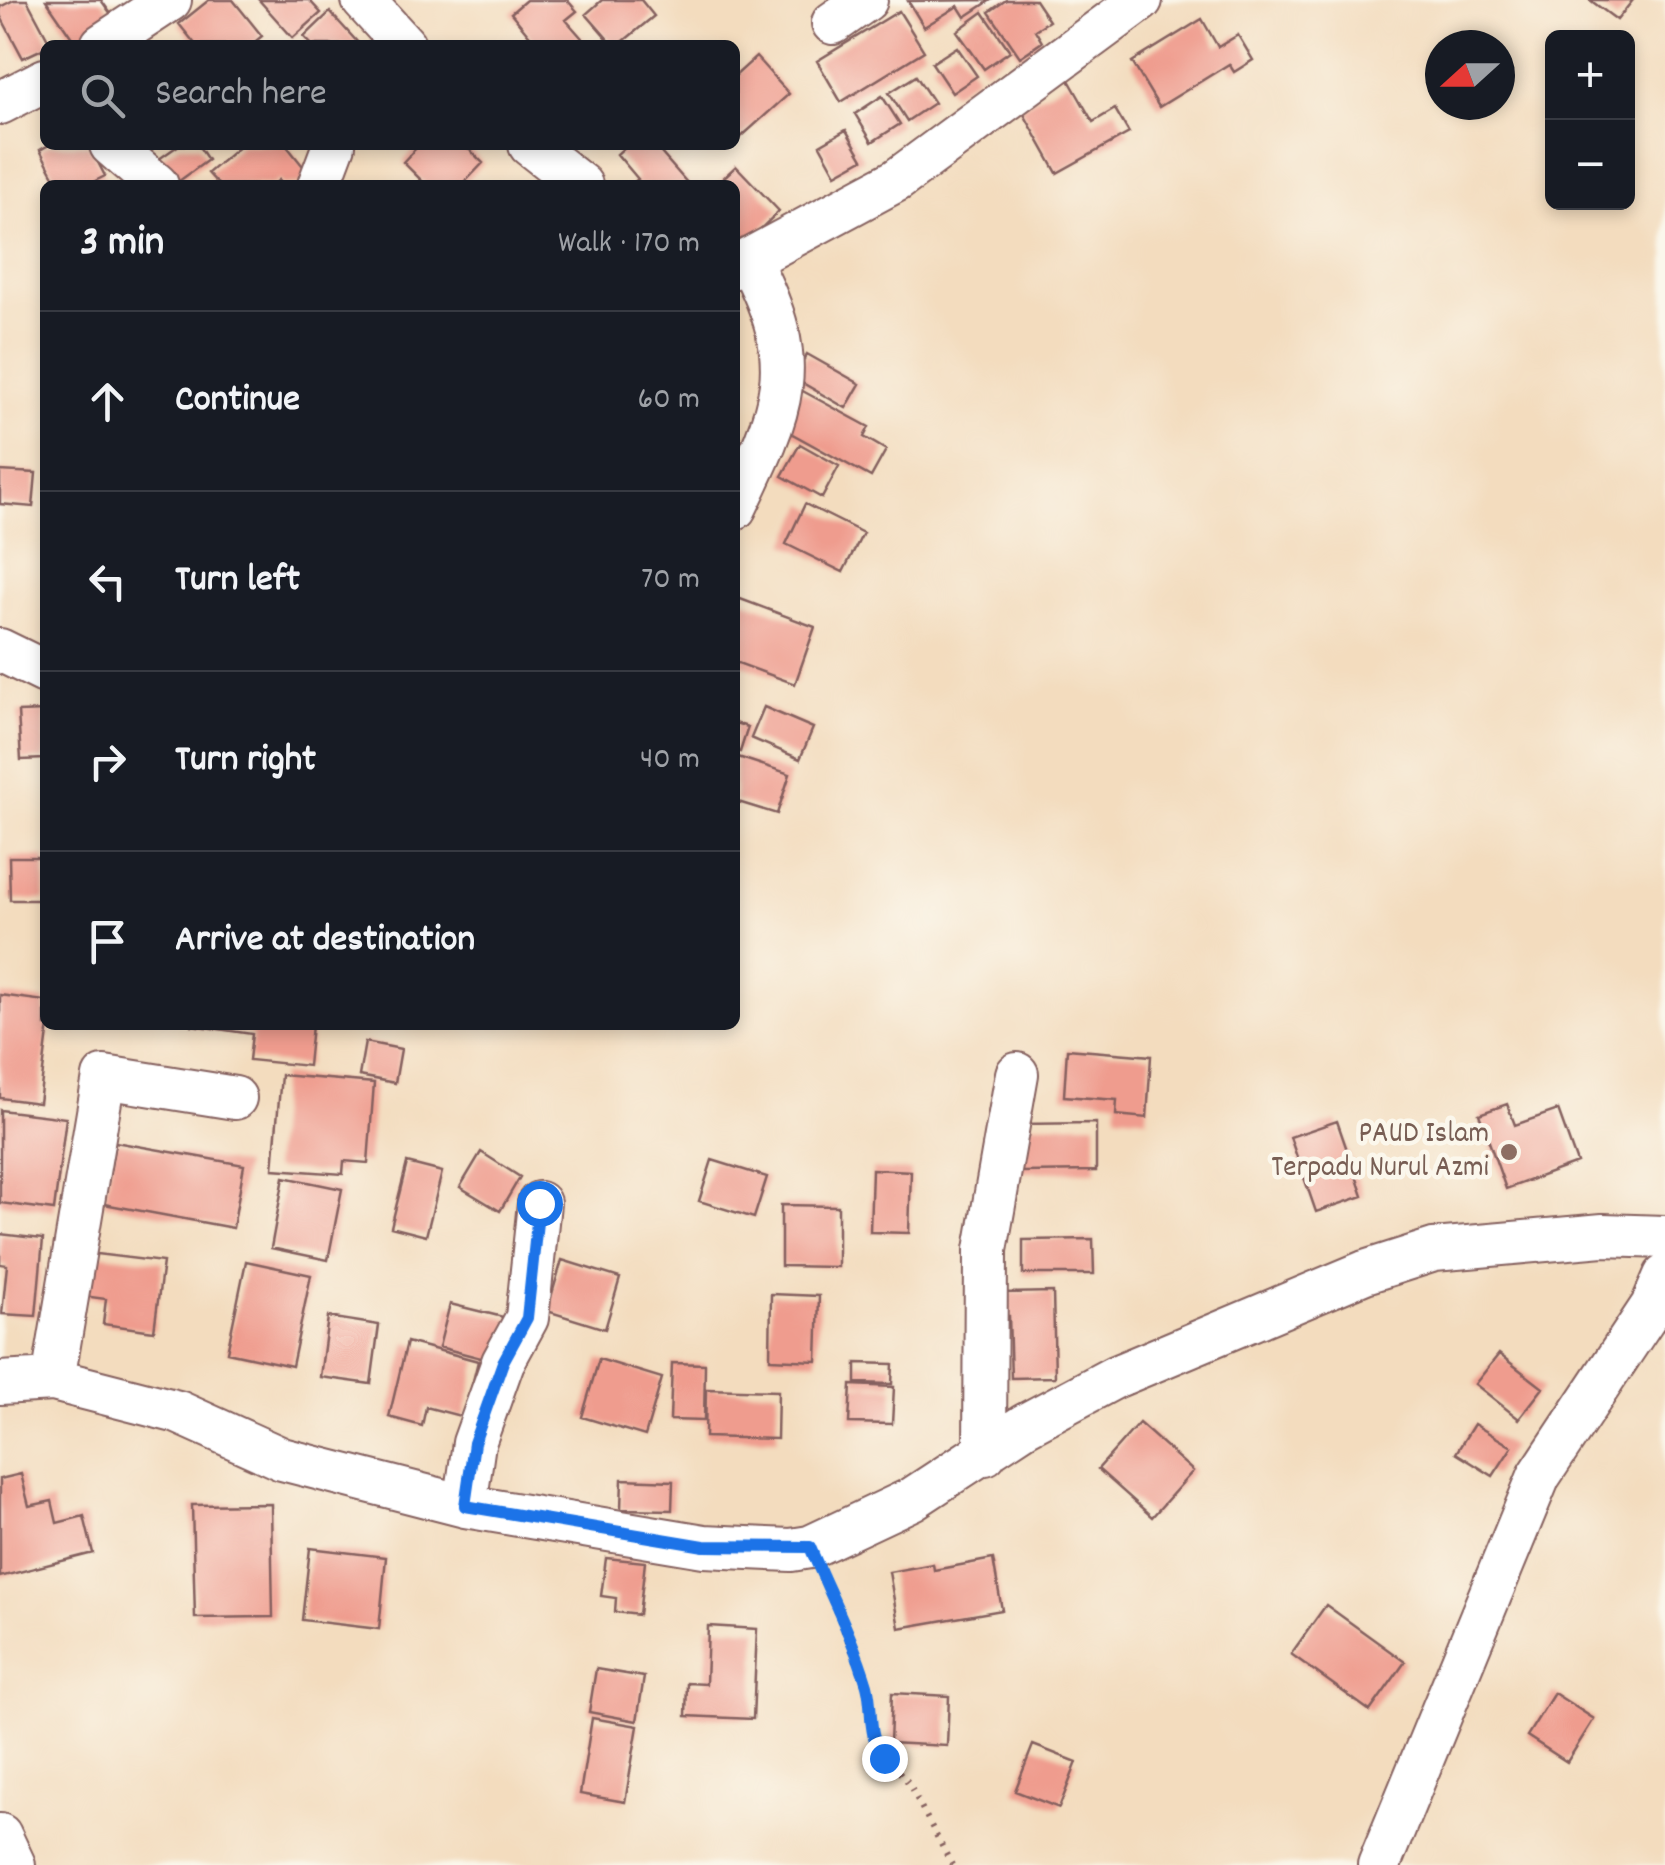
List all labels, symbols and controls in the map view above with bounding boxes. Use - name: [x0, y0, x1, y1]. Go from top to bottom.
- north arrow: [1425, 30, 1515, 120]
- map controls: [1545, 30, 1635, 210]
- button: +: [1545, 30, 1635, 120]
- search box: [40, 40, 740, 150]
- icon: search: [75, 68, 130, 123]
- text: Search here: [155, 68, 327, 123]
- button: −: [1545, 120, 1635, 210]
- text: 3 min: [80, 215, 164, 275]
- text: Walk · 170 m: [558, 222, 700, 268]
- icon: ahead: [80, 374, 135, 429]
- text: Continue: [175, 374, 300, 429]
- text: 60 m: [638, 378, 700, 424]
- icon: left: [80, 554, 135, 609]
- text: Turn left: [175, 554, 300, 609]
- text: 70 m: [641, 558, 700, 604]
- icon: right: [80, 734, 135, 789]
- text: Turn right: [175, 734, 316, 789]
- text: 40 m: [640, 738, 700, 784]
- icon: arrive: [80, 914, 135, 969]
- text: Arrive at destination: [175, 914, 475, 969]
- place label: PAUD Islam Terpadu Nurul Azmi: [1271, 1114, 1489, 1191]
- marker: PAUD Islam Terpadu Nurul Azmi: [1498, 1141, 1520, 1163]
- route start: [517, 1181, 563, 1227]
- route end: [862, 1736, 908, 1782]

